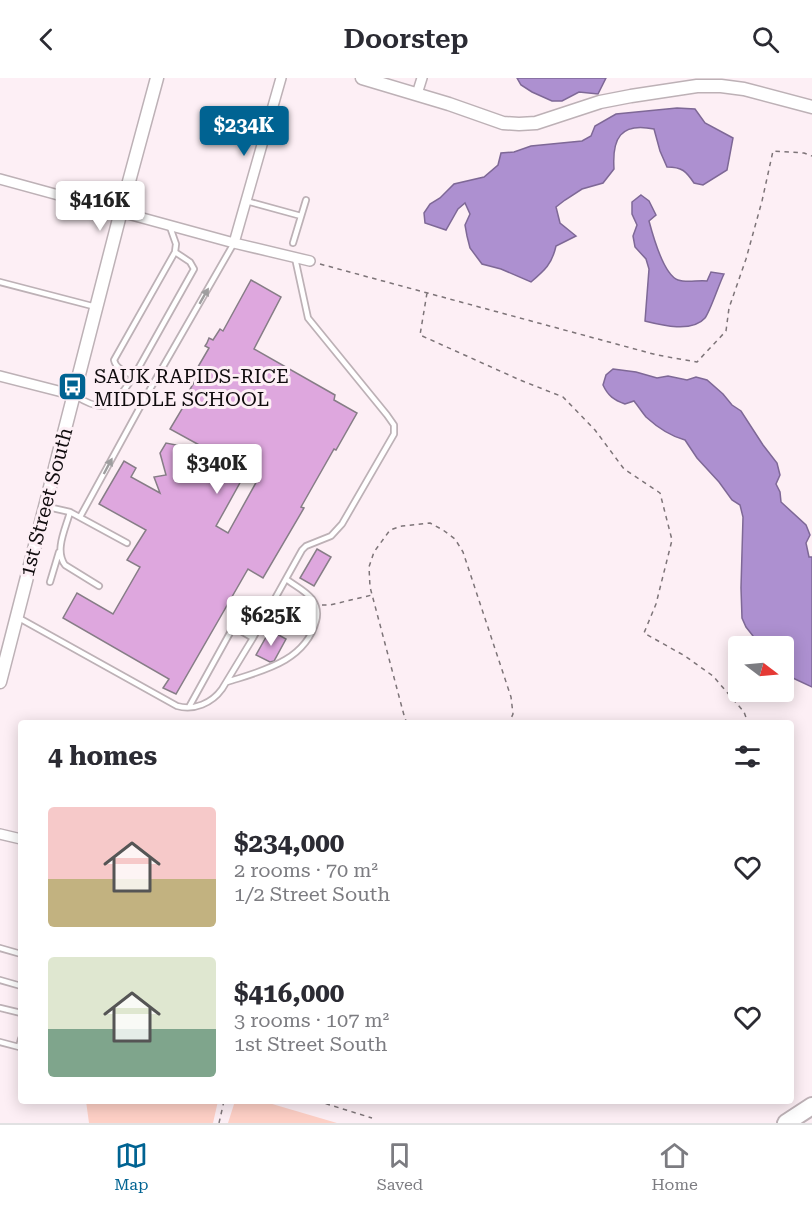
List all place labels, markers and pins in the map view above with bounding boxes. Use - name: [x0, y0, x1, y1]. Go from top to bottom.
- pin: $234K: [202, 106, 286, 157]
- pin: $416K: [58, 181, 142, 232]
- place label: SAUK RAPIDS-RICE MIDDLE SCHOOL: [94, 364, 289, 411]
- bus stop icon: SAUK RAPIDS-RICE MIDDLE SCHOOL: [57, 371, 89, 403]
- pin: $340K: [175, 444, 259, 495]
- pin: $625K: [229, 596, 313, 647]

